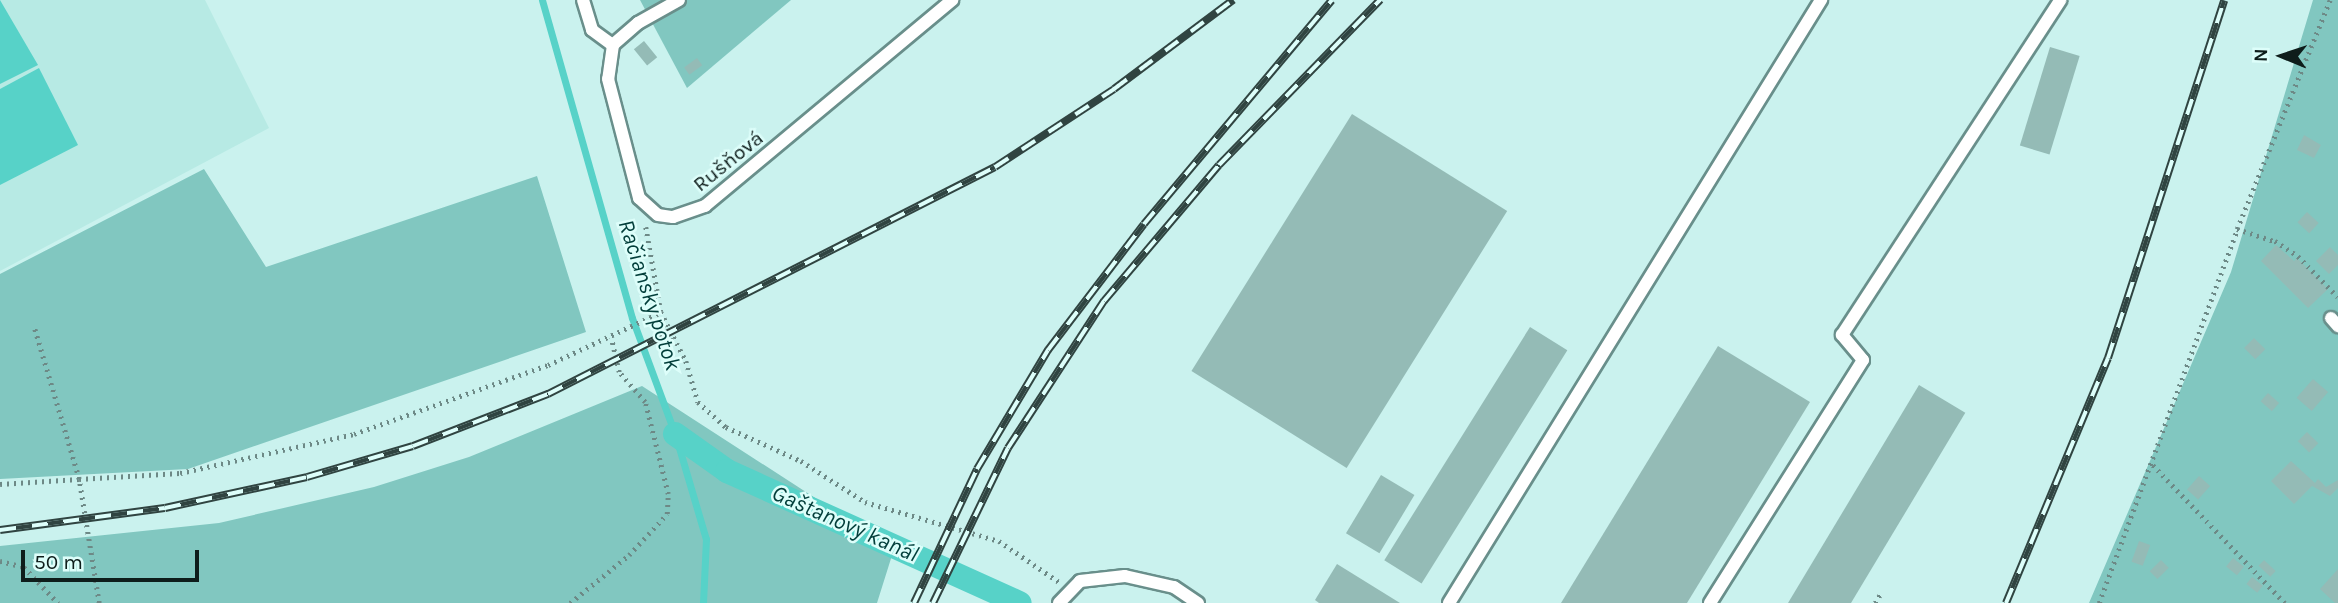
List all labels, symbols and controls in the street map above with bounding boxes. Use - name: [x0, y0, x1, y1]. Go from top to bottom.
- north arrow: [2247, 21, 2317, 91]
- text: N: [2250, 48, 2272, 62]
- street label: Rušňová: [688, 125, 768, 197]
- water label: Račiansky potok: [612, 216, 686, 374]
- water label: Gaštanový kanál: [767, 479, 923, 569]
- scale bar: [24, 536, 203, 580]
- text: 50 m: [34, 550, 83, 574]

